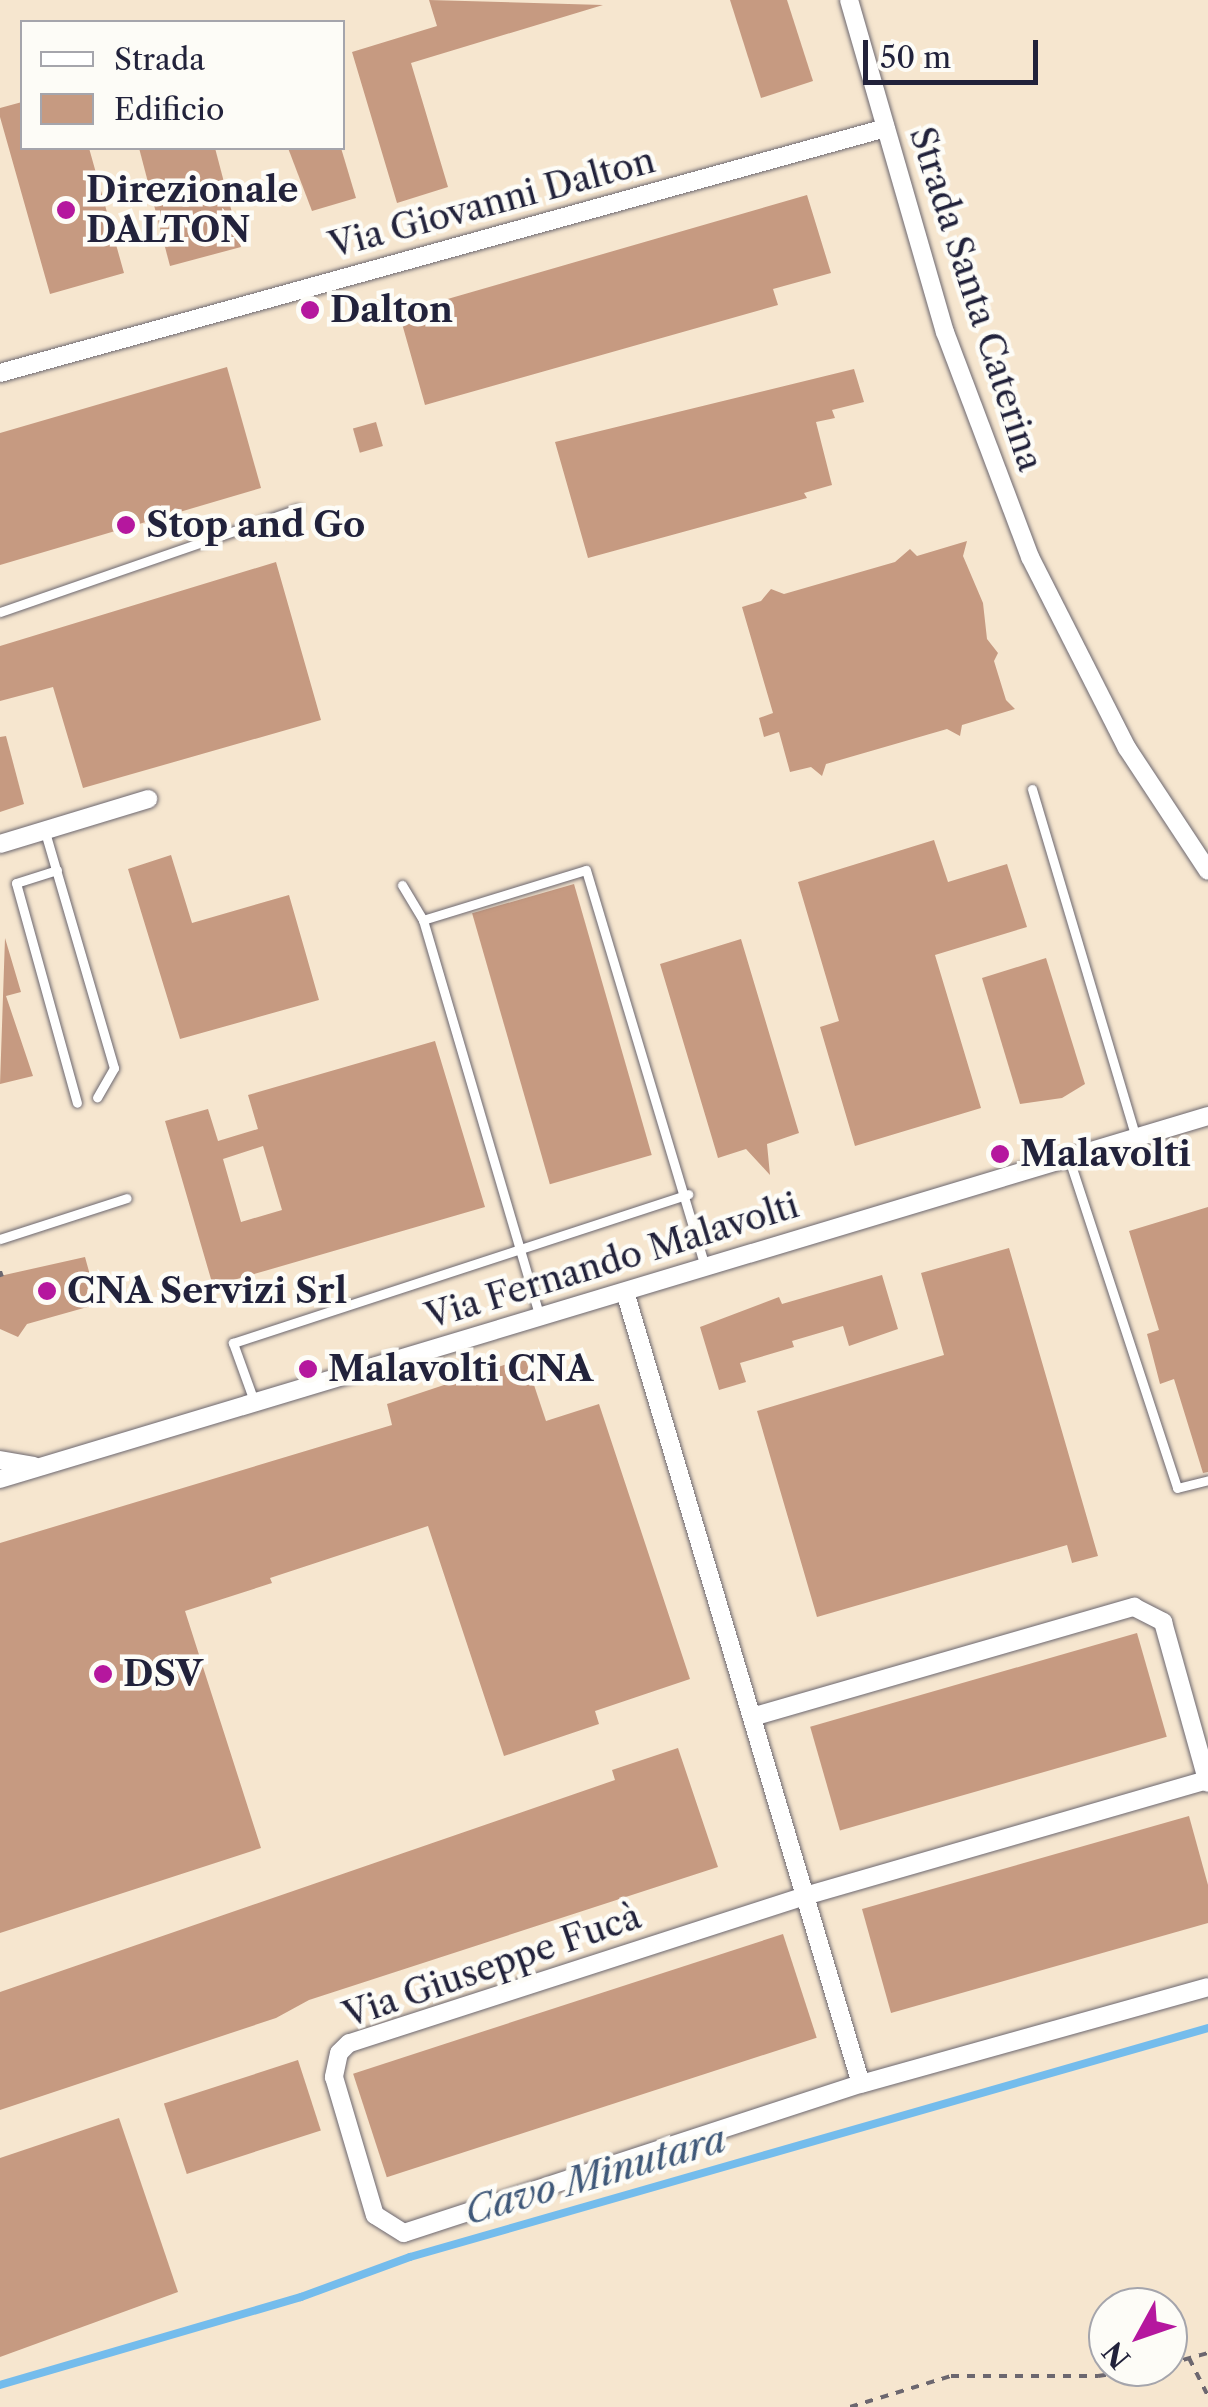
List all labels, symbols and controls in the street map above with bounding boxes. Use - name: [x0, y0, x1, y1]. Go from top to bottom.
- legend: [20, 20, 345, 150]
- scale bar: [868, 20, 1043, 82]
- text: 50 m: [880, 39, 951, 76]
- text: Strada: [114, 41, 205, 78]
- text: Edificio: [114, 91, 224, 128]
- street label: Strada Santa Caterina: [900, 121, 1052, 477]
- street label: Via Giovanni Dalton: [324, 139, 660, 267]
- place label: Direzionale DALTON: [86, 169, 299, 251]
- marker: Direzionale DALTON: [55, 199, 77, 221]
- place label: Dalton: [330, 289, 453, 331]
- marker: Dalton: [299, 299, 321, 321]
- place label: Stop and Go: [146, 504, 365, 546]
- marker: Stop and Go: [115, 514, 137, 536]
- place label: Malavolti: [1020, 1133, 1191, 1175]
- marker: Malavolti: [989, 1143, 1011, 1165]
- street label: Via Fernando Malavolti: [420, 1184, 804, 1338]
- place label: CNA Servizi Srl: [67, 1270, 348, 1312]
- marker: CNA Servizi Srl: [36, 1280, 58, 1302]
- place label: Malavolti CNA: [328, 1348, 593, 1390]
- marker: Malavolti CNA: [297, 1358, 319, 1380]
- place label: DSV: [123, 1653, 203, 1695]
- marker: DSV: [92, 1663, 114, 1685]
- street label: Via Giuseppe Fucà: [338, 1895, 646, 2037]
- water label: Cavo Minutara: [459, 2116, 731, 2234]
- north arrow: [1088, 2287, 1188, 2387]
- text: N: [1096, 2335, 1137, 2375]

